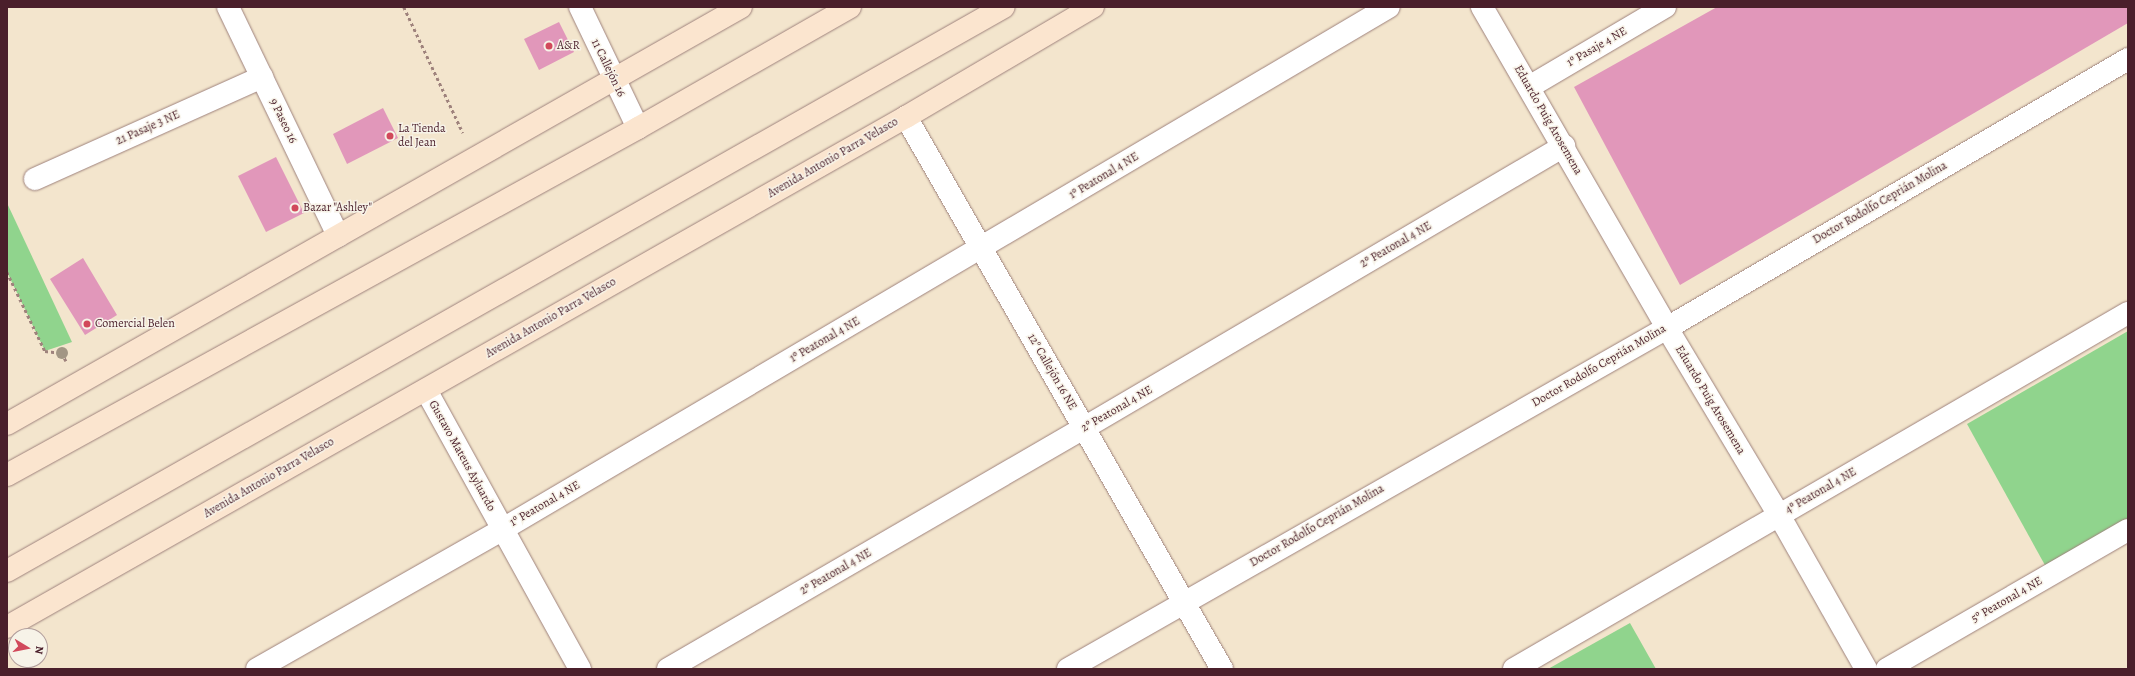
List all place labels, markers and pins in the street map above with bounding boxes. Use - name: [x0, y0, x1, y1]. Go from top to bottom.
- place label: A&R: [557, 39, 580, 53]
- marker: A&R: [544, 41, 554, 51]
- place label: La Tienda del Jean: [398, 122, 446, 150]
- marker: La Tienda del Jean: [385, 131, 395, 141]
- place label: Bazar "Ashley": [303, 201, 372, 215]
- marker: Bazar "Ashley": [290, 203, 300, 213]
- place label: Comercial Belen: [95, 317, 175, 331]
- marker: Comercial Belen: [82, 319, 92, 329]

